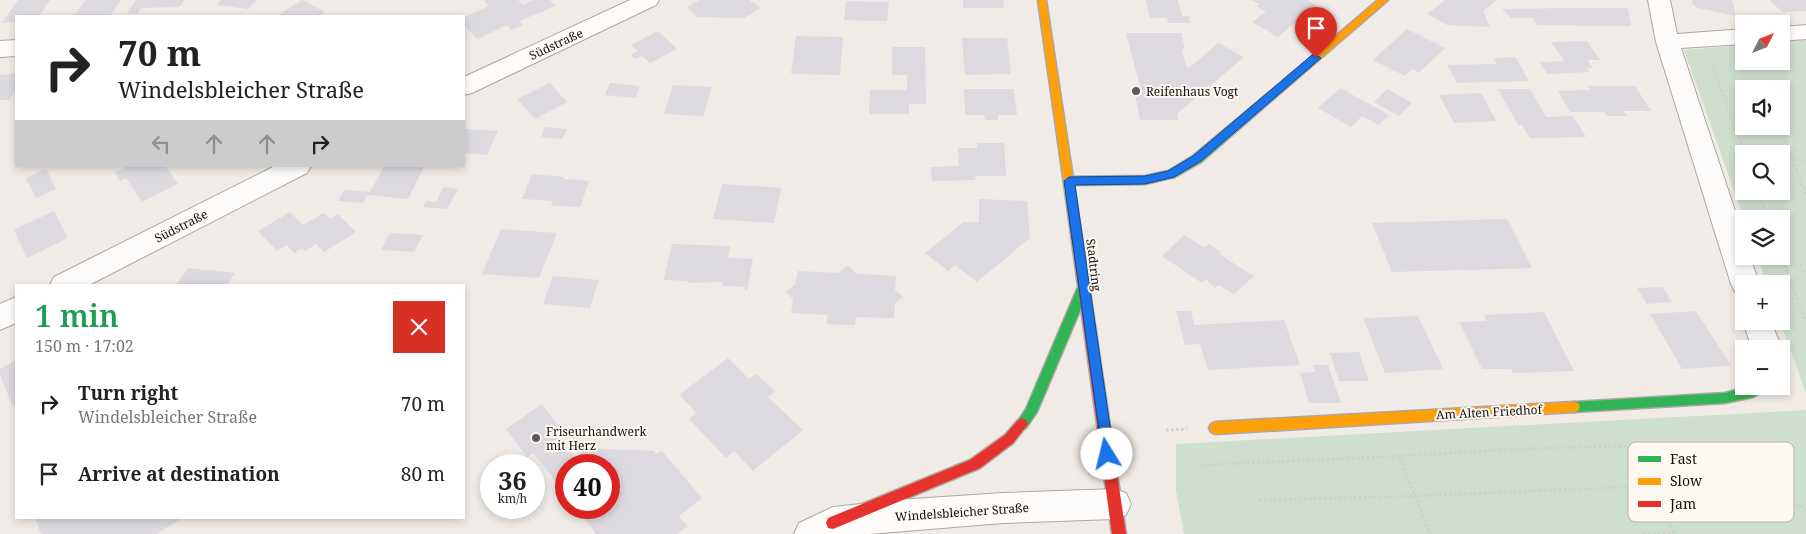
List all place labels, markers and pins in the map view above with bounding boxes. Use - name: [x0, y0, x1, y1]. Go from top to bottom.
- pin: [1295, 7, 1337, 58]
- place label: Reifenhaus Vogt: [1146, 83, 1238, 100]
- marker: Reifenhaus Vogt: [1130, 85, 1142, 97]
- place label: Friseurhandwerk mit Herz: [546, 423, 648, 454]
- marker: Friseurhandwerk mit Herz: [530, 432, 542, 444]

